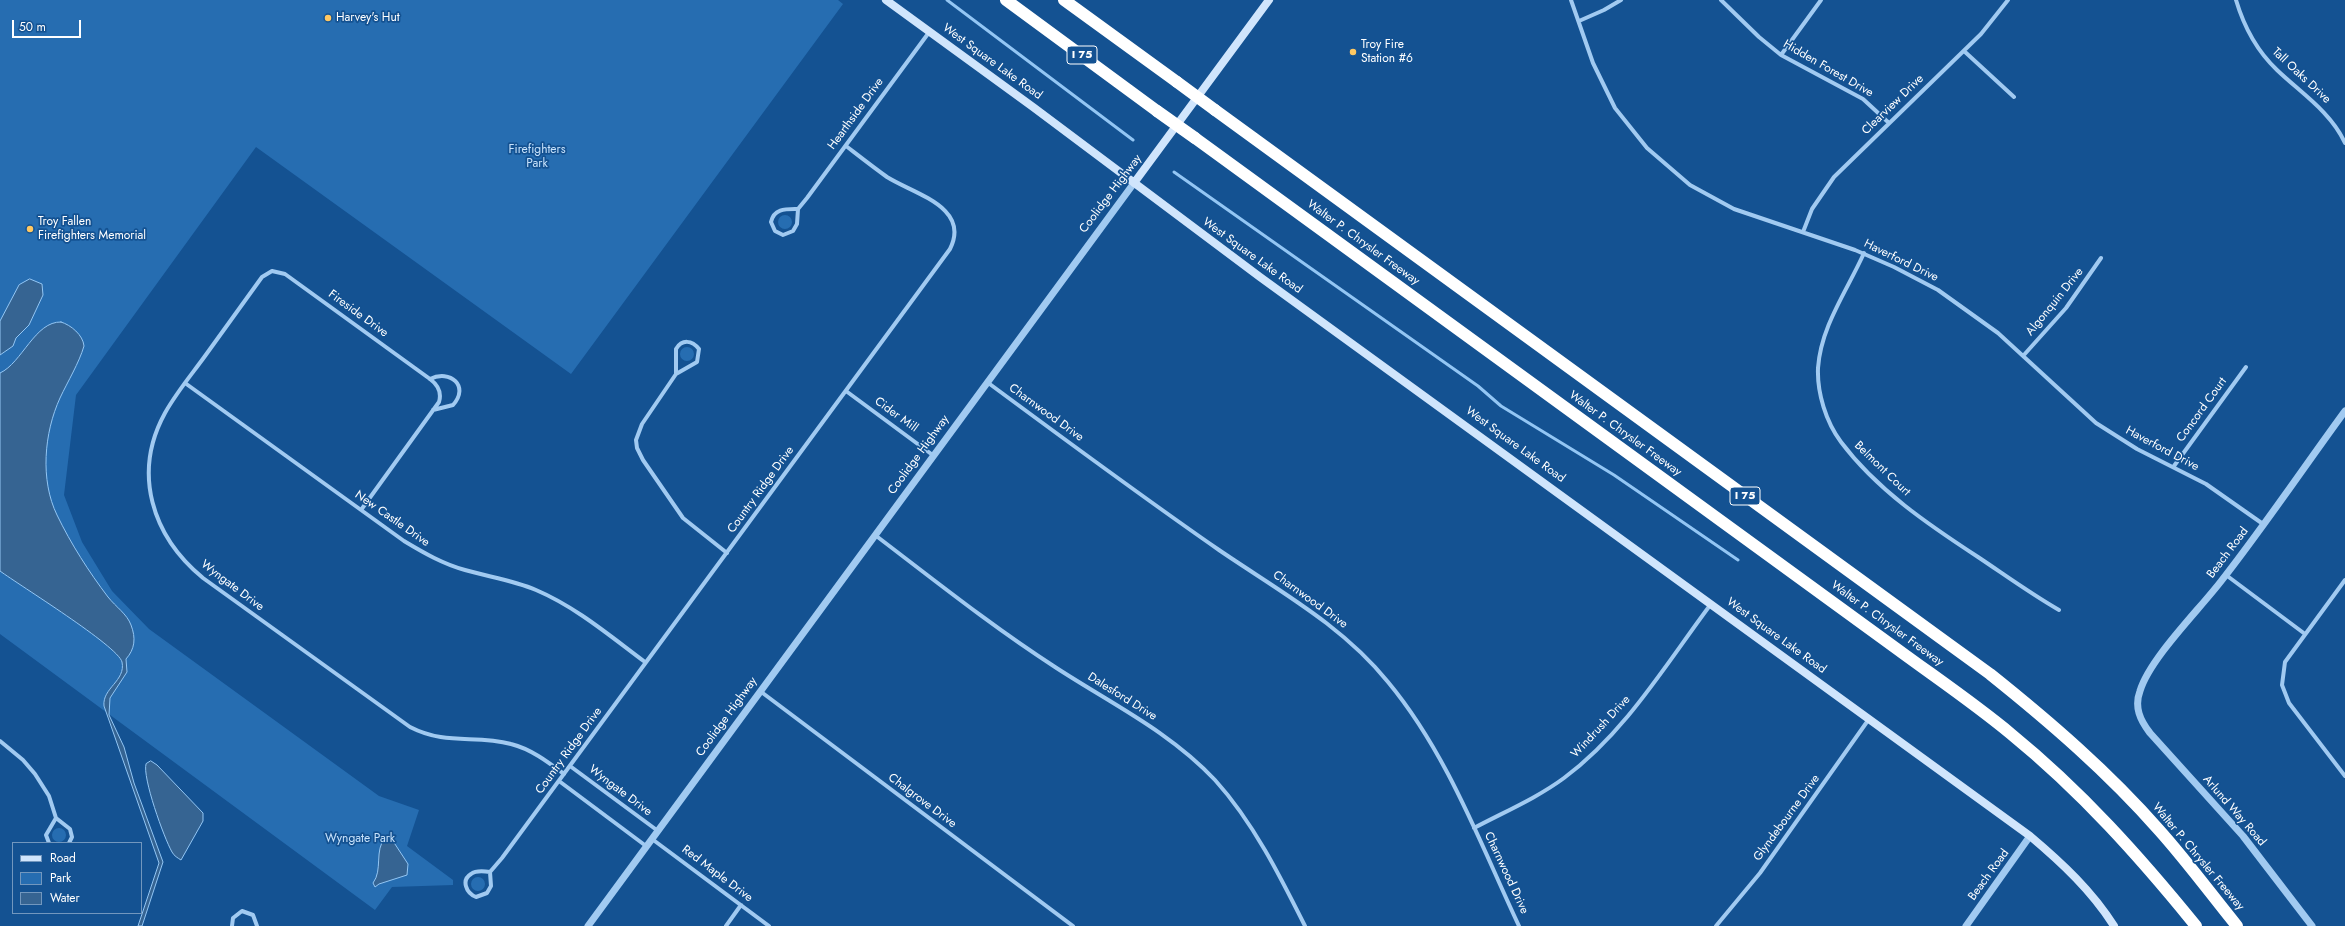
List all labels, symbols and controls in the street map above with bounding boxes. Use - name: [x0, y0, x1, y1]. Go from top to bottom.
- place label: Harvey's Hut: [336, 11, 400, 25]
- scale bar: [14, 12, 83, 38]
- marker: Harvey's Hut: [323, 13, 333, 23]
- text: 50 m: [19, 18, 46, 36]
- street label: West Square Lake Road: [939, 21, 1045, 103]
- street label: Hidden Forest Drive: [1780, 37, 1876, 101]
- place label: Troy Fire Station #6: [1361, 38, 1413, 66]
- street label: Tall Oaks Drive: [2269, 45, 2333, 107]
- road number: I 75: [1067, 46, 1097, 64]
- marker: Troy Fire Station #6: [1348, 47, 1358, 57]
- street label: Clearview Drive: [1859, 72, 1927, 138]
- street label: Hearthside Drive: [825, 75, 887, 153]
- park label: Firefighters Park: [509, 143, 565, 171]
- street label: Coolidge Highway: [1077, 152, 1145, 236]
- street label: Walter P. Chrysler Freeway: [1304, 197, 1422, 289]
- place label: Troy Fallen Firefighters Memorial: [38, 215, 146, 243]
- street label: West Square Lake Road: [1199, 215, 1305, 297]
- marker: Troy Fallen Firefighters Memorial: [25, 224, 35, 234]
- street label: Haverford Drive: [1861, 237, 1941, 285]
- street label: Algonquin Drive: [2023, 265, 2087, 339]
- street label: Fireside Drive: [325, 287, 391, 341]
- street label: Concord Court: [2174, 375, 2230, 445]
- street label: Charnwood Drive: [1006, 381, 1086, 445]
- street label: Walter P. Chrysler Freeway: [1566, 388, 1684, 480]
- street label: Cider Mill: [871, 394, 921, 436]
- street label: West Square Lake Road: [1462, 404, 1568, 486]
- street label: Coolidge Highway: [885, 413, 953, 497]
- street label: Haverford Drive: [2123, 424, 2201, 474]
- street label: Belmont Court: [1851, 439, 1913, 499]
- street label: Country Ridge Drive: [725, 444, 797, 536]
- road number: I 75: [1730, 487, 1760, 505]
- street label: New Castle Drive: [352, 488, 432, 550]
- street label: Beach Road: [2204, 525, 2252, 581]
- street label: Wyngate Drive: [198, 558, 266, 614]
- street label: Charnwood Drive: [1270, 568, 1350, 632]
- street label: Walter P. Chrysler Freeway: [1828, 578, 1946, 670]
- street label: West Square Lake Road: [1723, 595, 1829, 677]
- street label: Dalesford Drive: [1085, 670, 1159, 724]
- street label: Coolidge Highway: [693, 675, 761, 759]
- street label: Windrush Drive: [1568, 693, 1634, 761]
- street label: Country Ridge Drive: [533, 705, 605, 797]
- street label: Wyngate Drive: [586, 763, 654, 819]
- street label: Chalgrove Drive: [885, 771, 959, 831]
- street label: Glyndebourne Drive: [1751, 772, 1823, 864]
- street label: Arlund Way Road: [2199, 773, 2269, 849]
- street label: Walter P. Chrysler Freeway: [2149, 800, 2247, 914]
- street label: Charnwood Drive: [1481, 830, 1531, 916]
- park label: Wyngate Park: [325, 832, 395, 846]
- legend: [12, 842, 142, 914]
- street label: Red Maple Drive: [679, 843, 755, 905]
- street label: Beach Road: [1965, 846, 2013, 904]
- text: Road: [50, 849, 76, 867]
- text: Park: [50, 869, 71, 887]
- text: Water: [50, 889, 80, 907]

